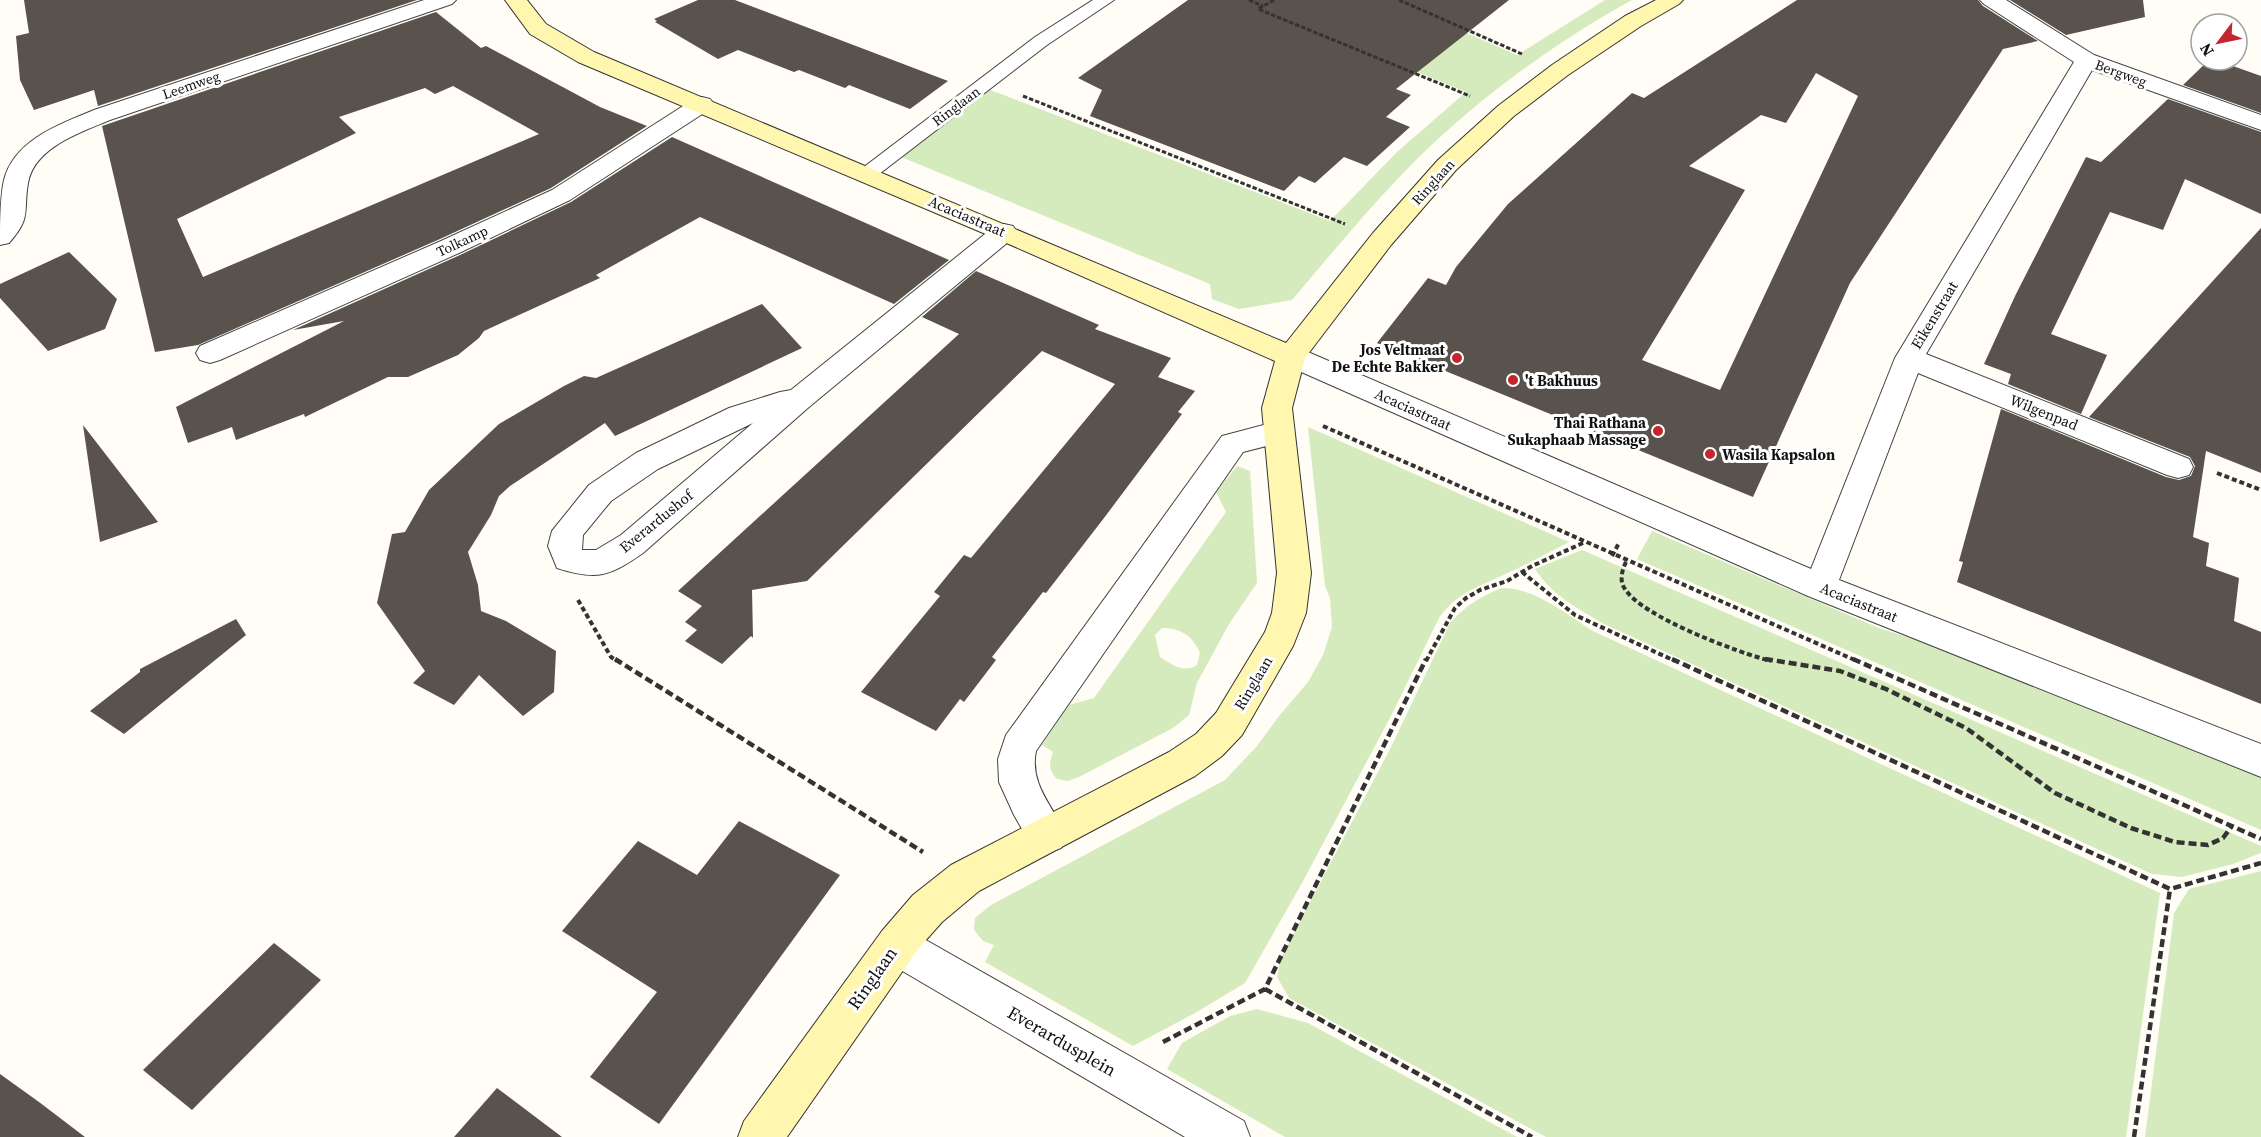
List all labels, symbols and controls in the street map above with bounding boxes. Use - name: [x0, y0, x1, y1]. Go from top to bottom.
- north arrow: [2189, 12, 2249, 72]
- text: N: [2194, 39, 2219, 61]
- street label: Bergweg: [2092, 54, 2150, 92]
- street label: Leemweg: [160, 66, 222, 104]
- street label: Ringlaan: [928, 81, 985, 131]
- street label: Ringlaan: [1407, 154, 1459, 209]
- street label: Acaciastraat: [925, 190, 1009, 242]
- street label: Tolkamp: [433, 220, 491, 262]
- street label: Eikenstraat: [1905, 277, 1963, 353]
- place label: Jos Veltmaat De Echte Bakker: [1332, 339, 1446, 377]
- marker: Jos Veltmaat De Echte Bakker: [1450, 351, 1464, 365]
- place label: 't Bakhuus: [1525, 370, 1598, 391]
- marker: 't Bakhuus: [1506, 373, 1520, 387]
- street label: Acaciastraat: [1371, 383, 1455, 435]
- street label: Wilgenpad: [2007, 389, 2082, 435]
- place label: Thai Rathana Sukaphaab Massage: [1508, 412, 1647, 450]
- marker: Thai Rathana Sukaphaab Massage: [1651, 424, 1665, 438]
- place label: Wasila Kapsalon: [1722, 444, 1835, 465]
- marker: Wasila Kapsalon: [1703, 447, 1717, 461]
- street label: Everardushof: [615, 484, 699, 557]
- street label: Acaciastraat: [1817, 577, 1901, 627]
- street label: Ringlaan: [1229, 652, 1277, 714]
- street label: Ringlaan: [841, 941, 903, 1014]
- street label: Everardusplein: [1003, 1000, 1121, 1082]

